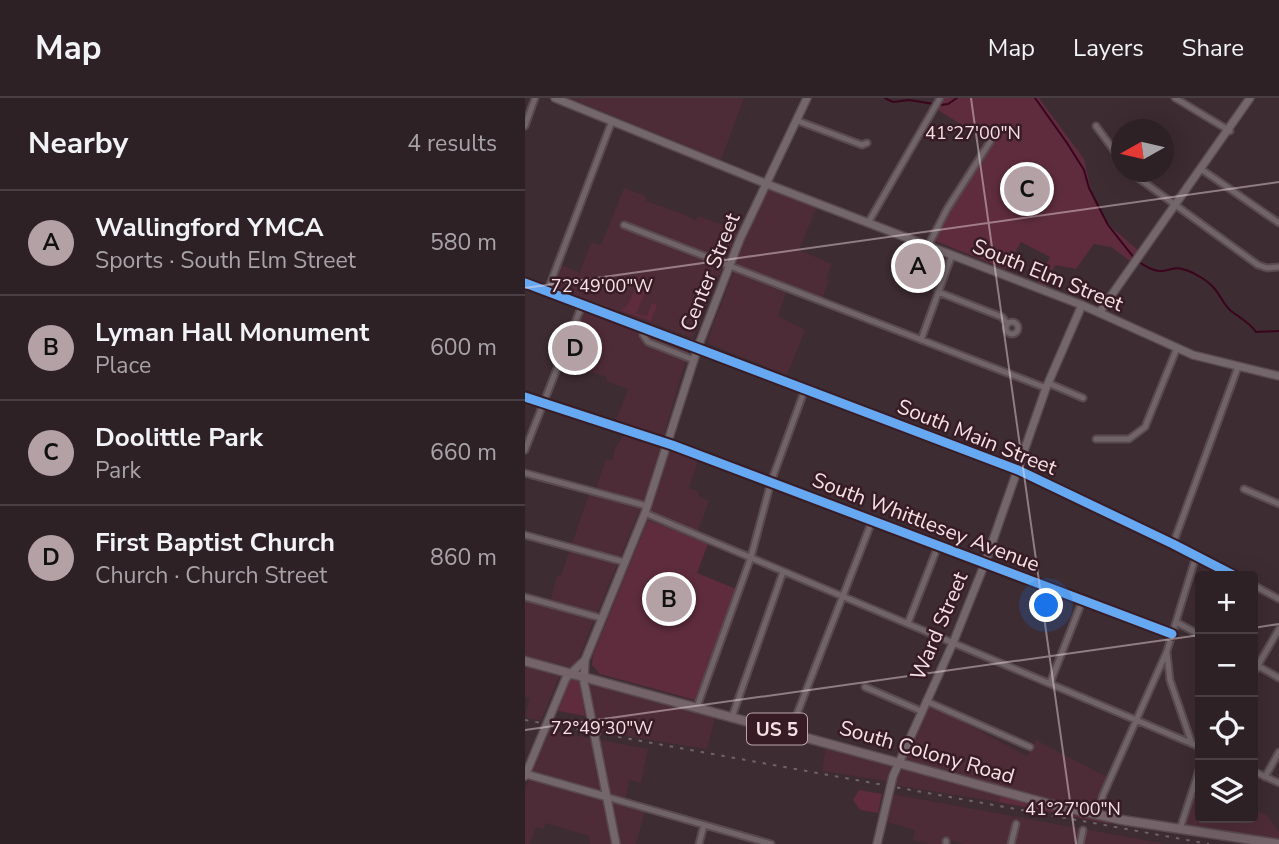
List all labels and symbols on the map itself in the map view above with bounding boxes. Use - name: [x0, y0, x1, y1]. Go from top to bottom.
- north arrow: [1111, 119, 1174, 182]
- text: 41°27'00"N: [925, 121, 1021, 145]
- pin: C: [1004, 163, 1050, 215]
- street label: Center Street: [674, 208, 747, 335]
- street label: South Elm Street: [968, 232, 1128, 318]
- pin: A: [895, 240, 941, 292]
- text: 72°49'00"W: [551, 274, 653, 298]
- pin: D: [552, 322, 598, 374]
- street label: South Main Street: [893, 392, 1061, 482]
- street label: South Whittlesey Avenue: [808, 466, 1044, 578]
- street label: Ward Street: [904, 567, 975, 685]
- pin: B: [646, 573, 692, 625]
- your location: [1029, 588, 1063, 622]
- road number: US 5: [747, 714, 807, 744]
- street label: South Colony Road: [836, 714, 1018, 790]
- text: 72°49'30"W: [551, 716, 653, 740]
- text: 41°27'00"N: [1025, 797, 1121, 821]

